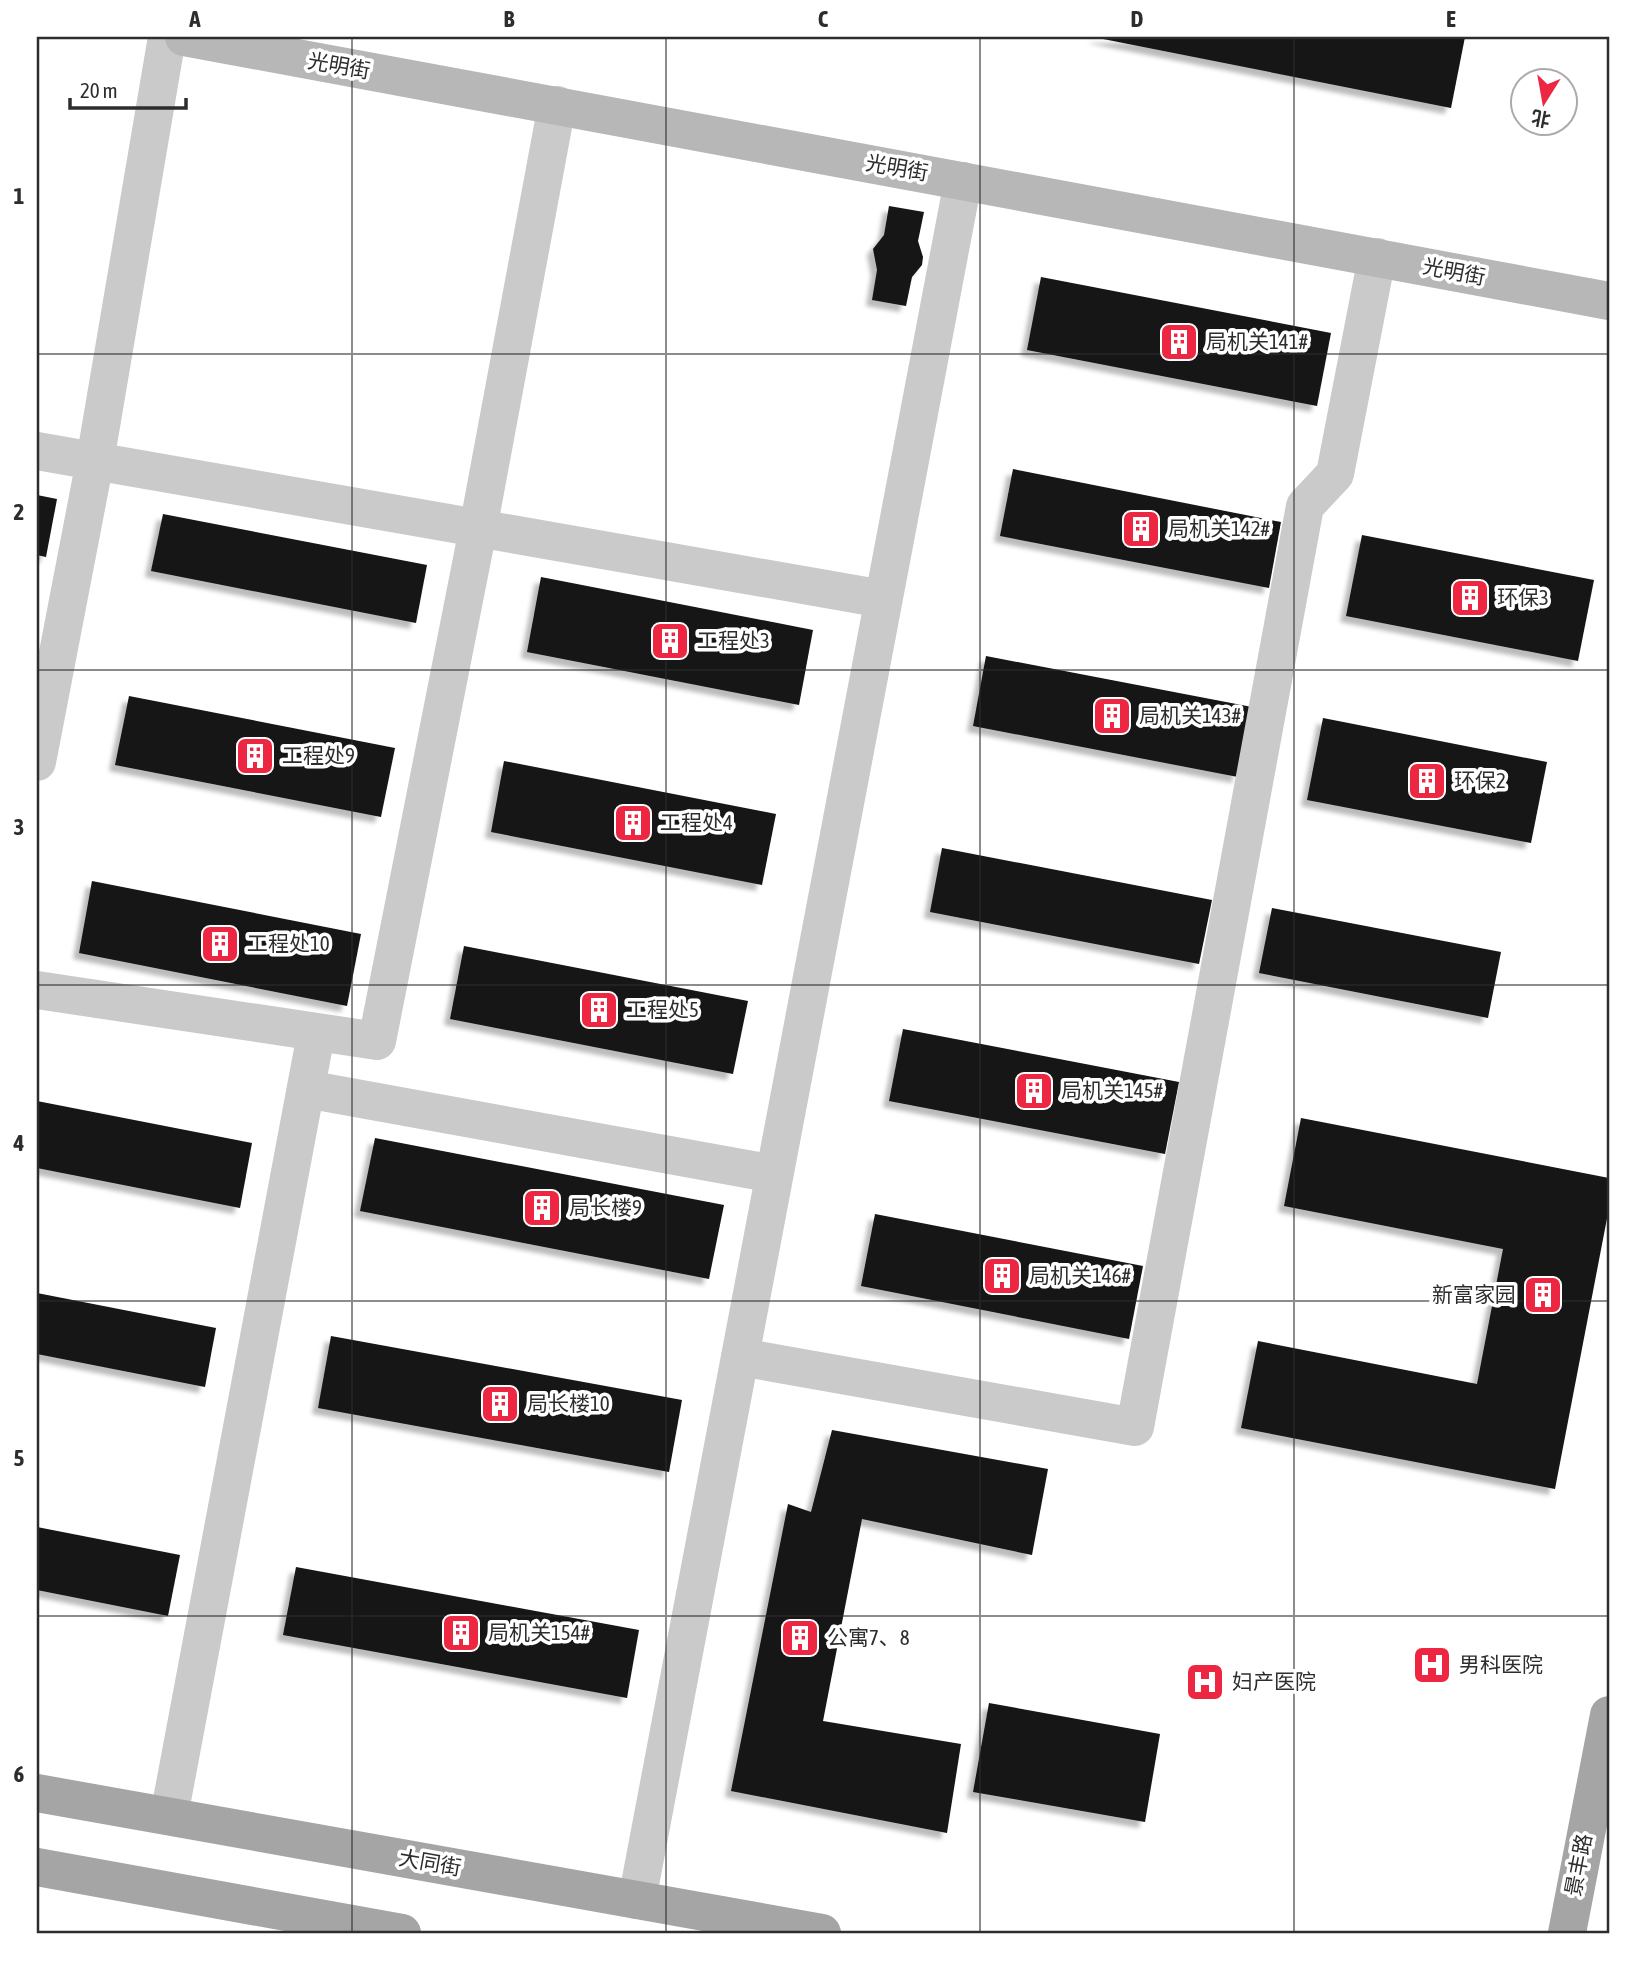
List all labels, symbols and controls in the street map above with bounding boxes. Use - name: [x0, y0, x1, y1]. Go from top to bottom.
- text: A: [188, 6, 201, 32]
- text: B: [504, 6, 515, 32]
- text: C: [818, 6, 829, 32]
- text: D: [1131, 6, 1144, 32]
- text: E: [1446, 6, 1456, 32]
- street label: 光明街: [306, 48, 372, 82]
- scale bar: [70, 66, 186, 110]
- north arrow: [1510, 66, 1580, 136]
- text: 20 m: [80, 78, 118, 102]
- text: 北: [1529, 106, 1552, 131]
- street label: 光明街: [864, 150, 930, 184]
- text: 1: [14, 183, 25, 209]
- street label: 光明街: [1421, 253, 1487, 289]
- building icon: 局机关141#: [1158, 321, 1200, 363]
- place label: 局机关141#: [1206, 329, 1309, 353]
- text: 2: [14, 499, 24, 525]
- building icon: 局机关142#: [1120, 508, 1162, 550]
- place label: 局机关142#: [1168, 516, 1271, 540]
- building icon: 环保3: [1449, 577, 1491, 619]
- place label: 环保3: [1497, 585, 1549, 609]
- building icon: 工程处3: [649, 620, 691, 662]
- place label: 工程处3: [697, 628, 770, 652]
- building icon: 局机关143#: [1091, 695, 1133, 737]
- place label: 局机关143#: [1139, 703, 1242, 727]
- building icon: 工程处9: [234, 735, 276, 777]
- place label: 工程处9: [282, 743, 355, 767]
- building icon: 环保2: [1406, 760, 1448, 802]
- place label: 环保2: [1454, 768, 1506, 792]
- building icon: 工程处4: [612, 802, 654, 844]
- place label: 工程处4: [660, 810, 733, 834]
- text: 3: [14, 814, 24, 840]
- building icon: 工程处10: [199, 923, 241, 965]
- place label: 工程处10: [247, 931, 330, 955]
- building icon: 工程处5: [578, 989, 620, 1031]
- place label: 工程处5: [626, 997, 699, 1021]
- building icon: 局机关145#: [1013, 1070, 1055, 1112]
- place label: 局机关145#: [1061, 1078, 1164, 1102]
- text: 4: [13, 1130, 25, 1156]
- building icon: 局长楼9: [521, 1187, 563, 1229]
- place label: 局长楼9: [569, 1195, 642, 1219]
- building icon: 局机关146#: [981, 1255, 1023, 1297]
- place label: 局机关146#: [1029, 1263, 1132, 1287]
- building icon: 新富家园: [1522, 1274, 1564, 1316]
- place label: 新富家园: [1432, 1282, 1516, 1306]
- building icon: 局长楼10: [479, 1383, 521, 1425]
- place label: 局长楼10: [527, 1391, 610, 1415]
- text: 5: [14, 1445, 25, 1471]
- building icon: 局机关154#: [440, 1612, 482, 1654]
- building icon: 公寓7、8: [779, 1617, 821, 1659]
- place label: 局机关154#: [488, 1620, 591, 1644]
- place label: 公寓7、8: [827, 1625, 910, 1649]
- hospital icon: 男科医院: [1411, 1644, 1453, 1686]
- place label: 男科医院: [1459, 1652, 1543, 1676]
- hospital icon: 妇产医院: [1184, 1661, 1226, 1703]
- place label: 妇产医院: [1232, 1669, 1316, 1693]
- text: 6: [14, 1761, 25, 1787]
- street label: 景丰路: [1560, 1832, 1596, 1898]
- street label: 大同街: [397, 1845, 463, 1879]

